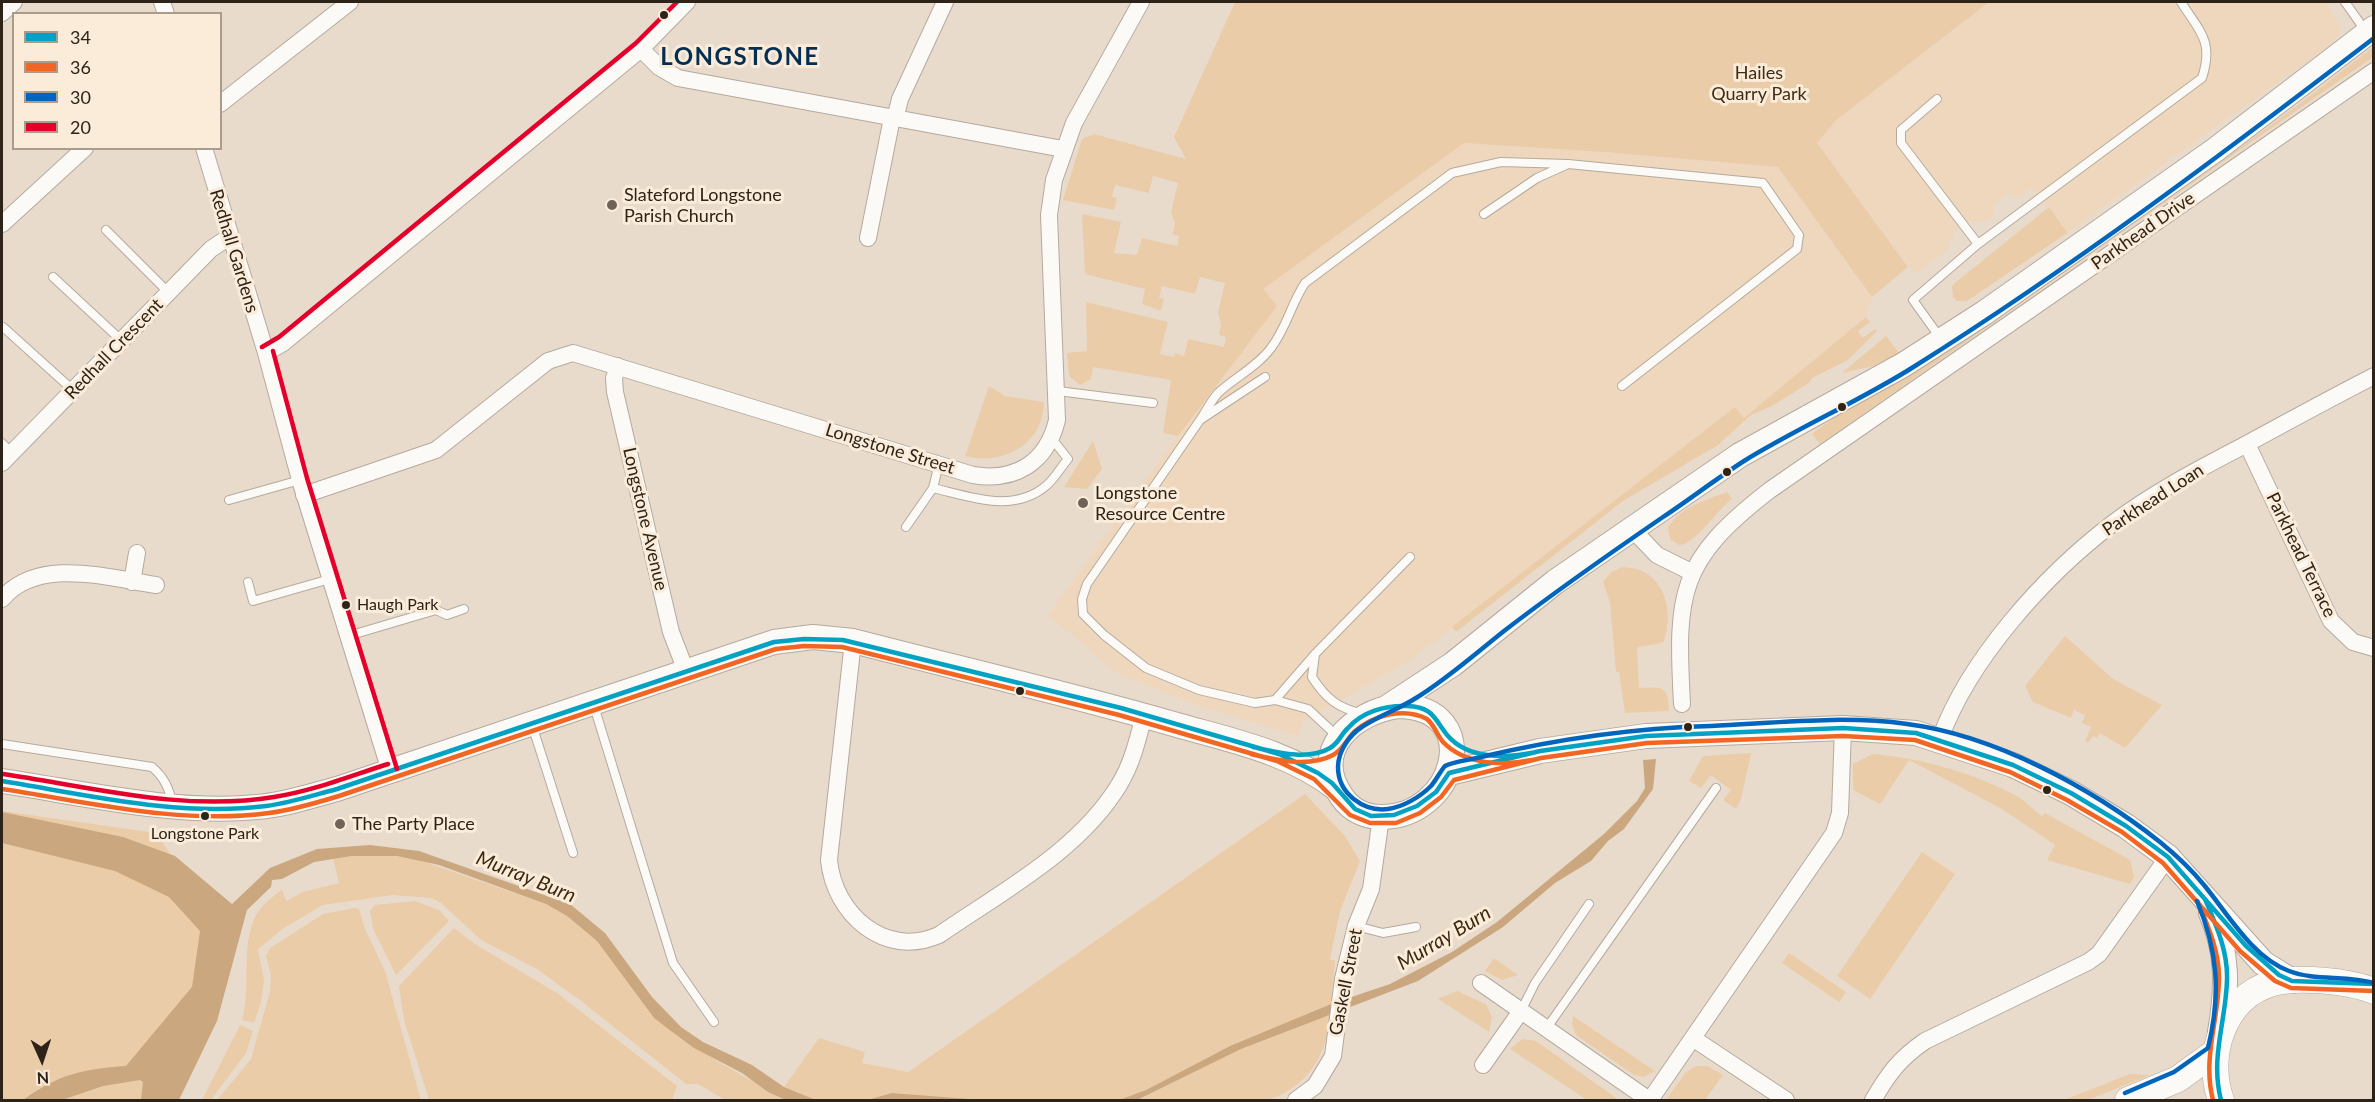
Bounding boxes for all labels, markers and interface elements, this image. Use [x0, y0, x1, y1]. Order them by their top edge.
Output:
unlabelled marker [658, 9, 670, 21]
legend [12, 12, 222, 150]
text: 34 [70, 26, 91, 48]
district label: LONGSTONE [660, 43, 820, 71]
text: 36 [70, 56, 91, 78]
park label: Hailes Quarry Park [1711, 62, 1807, 104]
text: 30 [70, 86, 91, 108]
text: 20 [70, 116, 91, 138]
place label: Slateford Longstone Parish Church [624, 184, 782, 226]
street label: Redhall Gardens [205, 187, 263, 315]
street label: Parkhead Drive [2087, 187, 2199, 275]
marker: Slateford Longstone Parish Church [605, 198, 619, 212]
street label: Redhall Crescent [60, 294, 168, 404]
unlabelled marker [1836, 401, 1848, 413]
street label: Longstone Street [823, 419, 957, 479]
street label: Longstone Avenue [618, 445, 672, 593]
street label: Parkhead Loan [2098, 459, 2208, 541]
unlabelled marker [1721, 466, 1733, 478]
place label: Longstone Resource Centre [1095, 482, 1225, 524]
street label: Parkhead Terrace [2261, 489, 2341, 621]
marker: Longstone Resource Centre [1076, 496, 1090, 510]
place label: Haugh Park [357, 595, 438, 615]
marker: Haugh Park [340, 599, 352, 611]
unlabelled marker [1014, 685, 1026, 697]
unlabelled marker [1682, 721, 1694, 733]
unlabelled marker [2041, 784, 2053, 796]
marker: Longstone Park [199, 810, 211, 822]
place label: The Party Place [352, 813, 475, 835]
marker: The Party Place [333, 817, 347, 831]
place label: Longstone Park [151, 824, 259, 844]
water label: Murray Burn [473, 846, 579, 908]
water label: Murray Burn [1393, 901, 1495, 975]
street label: Gaskell Street [1325, 927, 1367, 1037]
north arrow [12, 1030, 72, 1090]
text: N [36, 1069, 50, 1088]

